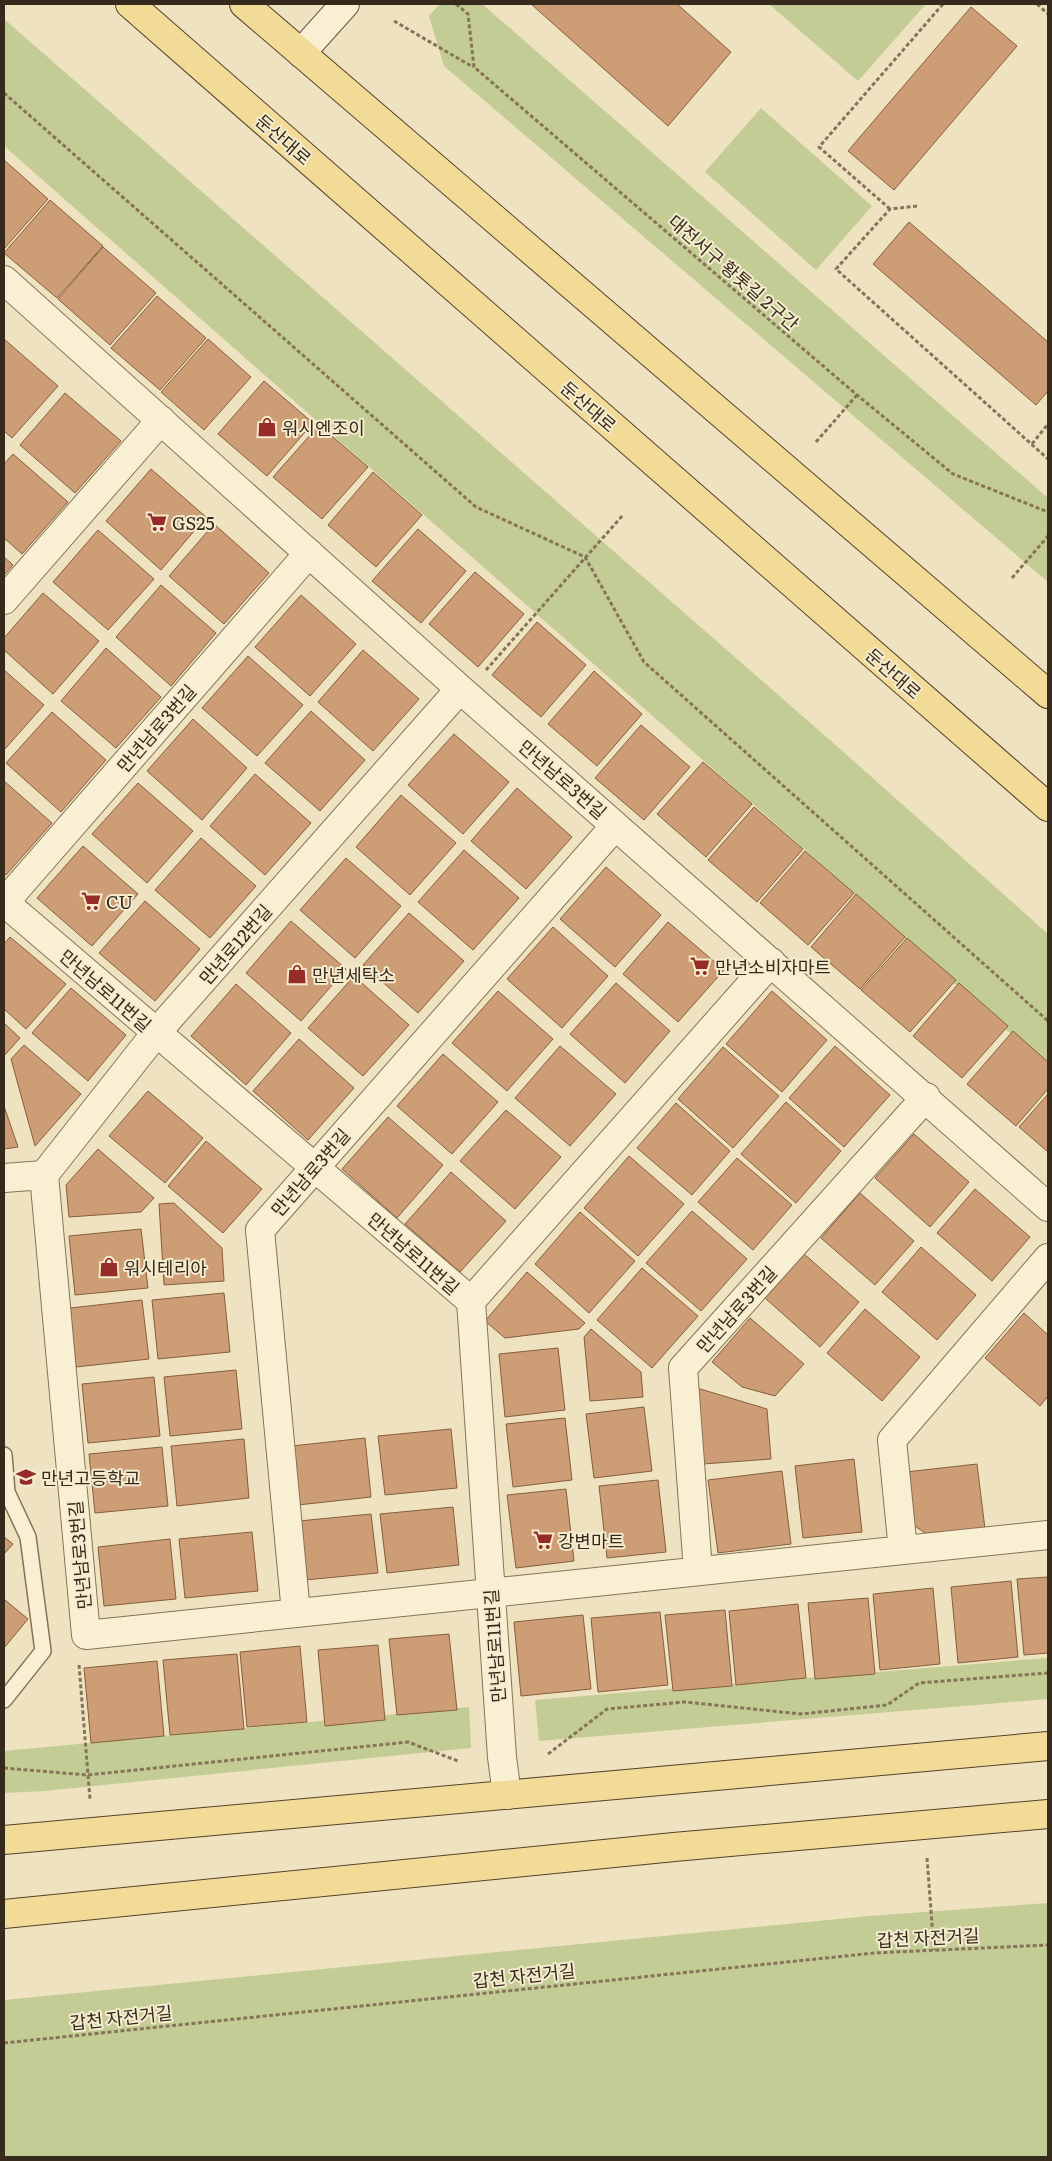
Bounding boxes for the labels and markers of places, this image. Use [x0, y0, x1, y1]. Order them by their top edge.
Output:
place label: 워시엔조이 [282, 414, 365, 441]
shop icon: 워시엔조이 [256, 416, 278, 438]
place label: GS25 [172, 509, 215, 536]
supermarket icon: GS25 [146, 511, 168, 533]
place label: CU [106, 888, 133, 915]
supermarket icon: CU [80, 890, 102, 912]
place label: 만년소비자마트 [715, 953, 831, 980]
supermarket icon: 만년소비자마트 [689, 955, 711, 977]
place label: 만년세탁소 [312, 961, 395, 988]
shop icon: 만년세탁소 [286, 963, 308, 985]
place label: 워시테리아 [124, 1254, 207, 1281]
shop icon: 워시테리아 [98, 1256, 120, 1278]
place label: 만년고등학교 [41, 1464, 140, 1491]
school or university icon: 만년고등학교 [15, 1466, 37, 1488]
place label: 강변마트 [558, 1527, 624, 1554]
supermarket icon: 강변마트 [532, 1529, 554, 1551]

